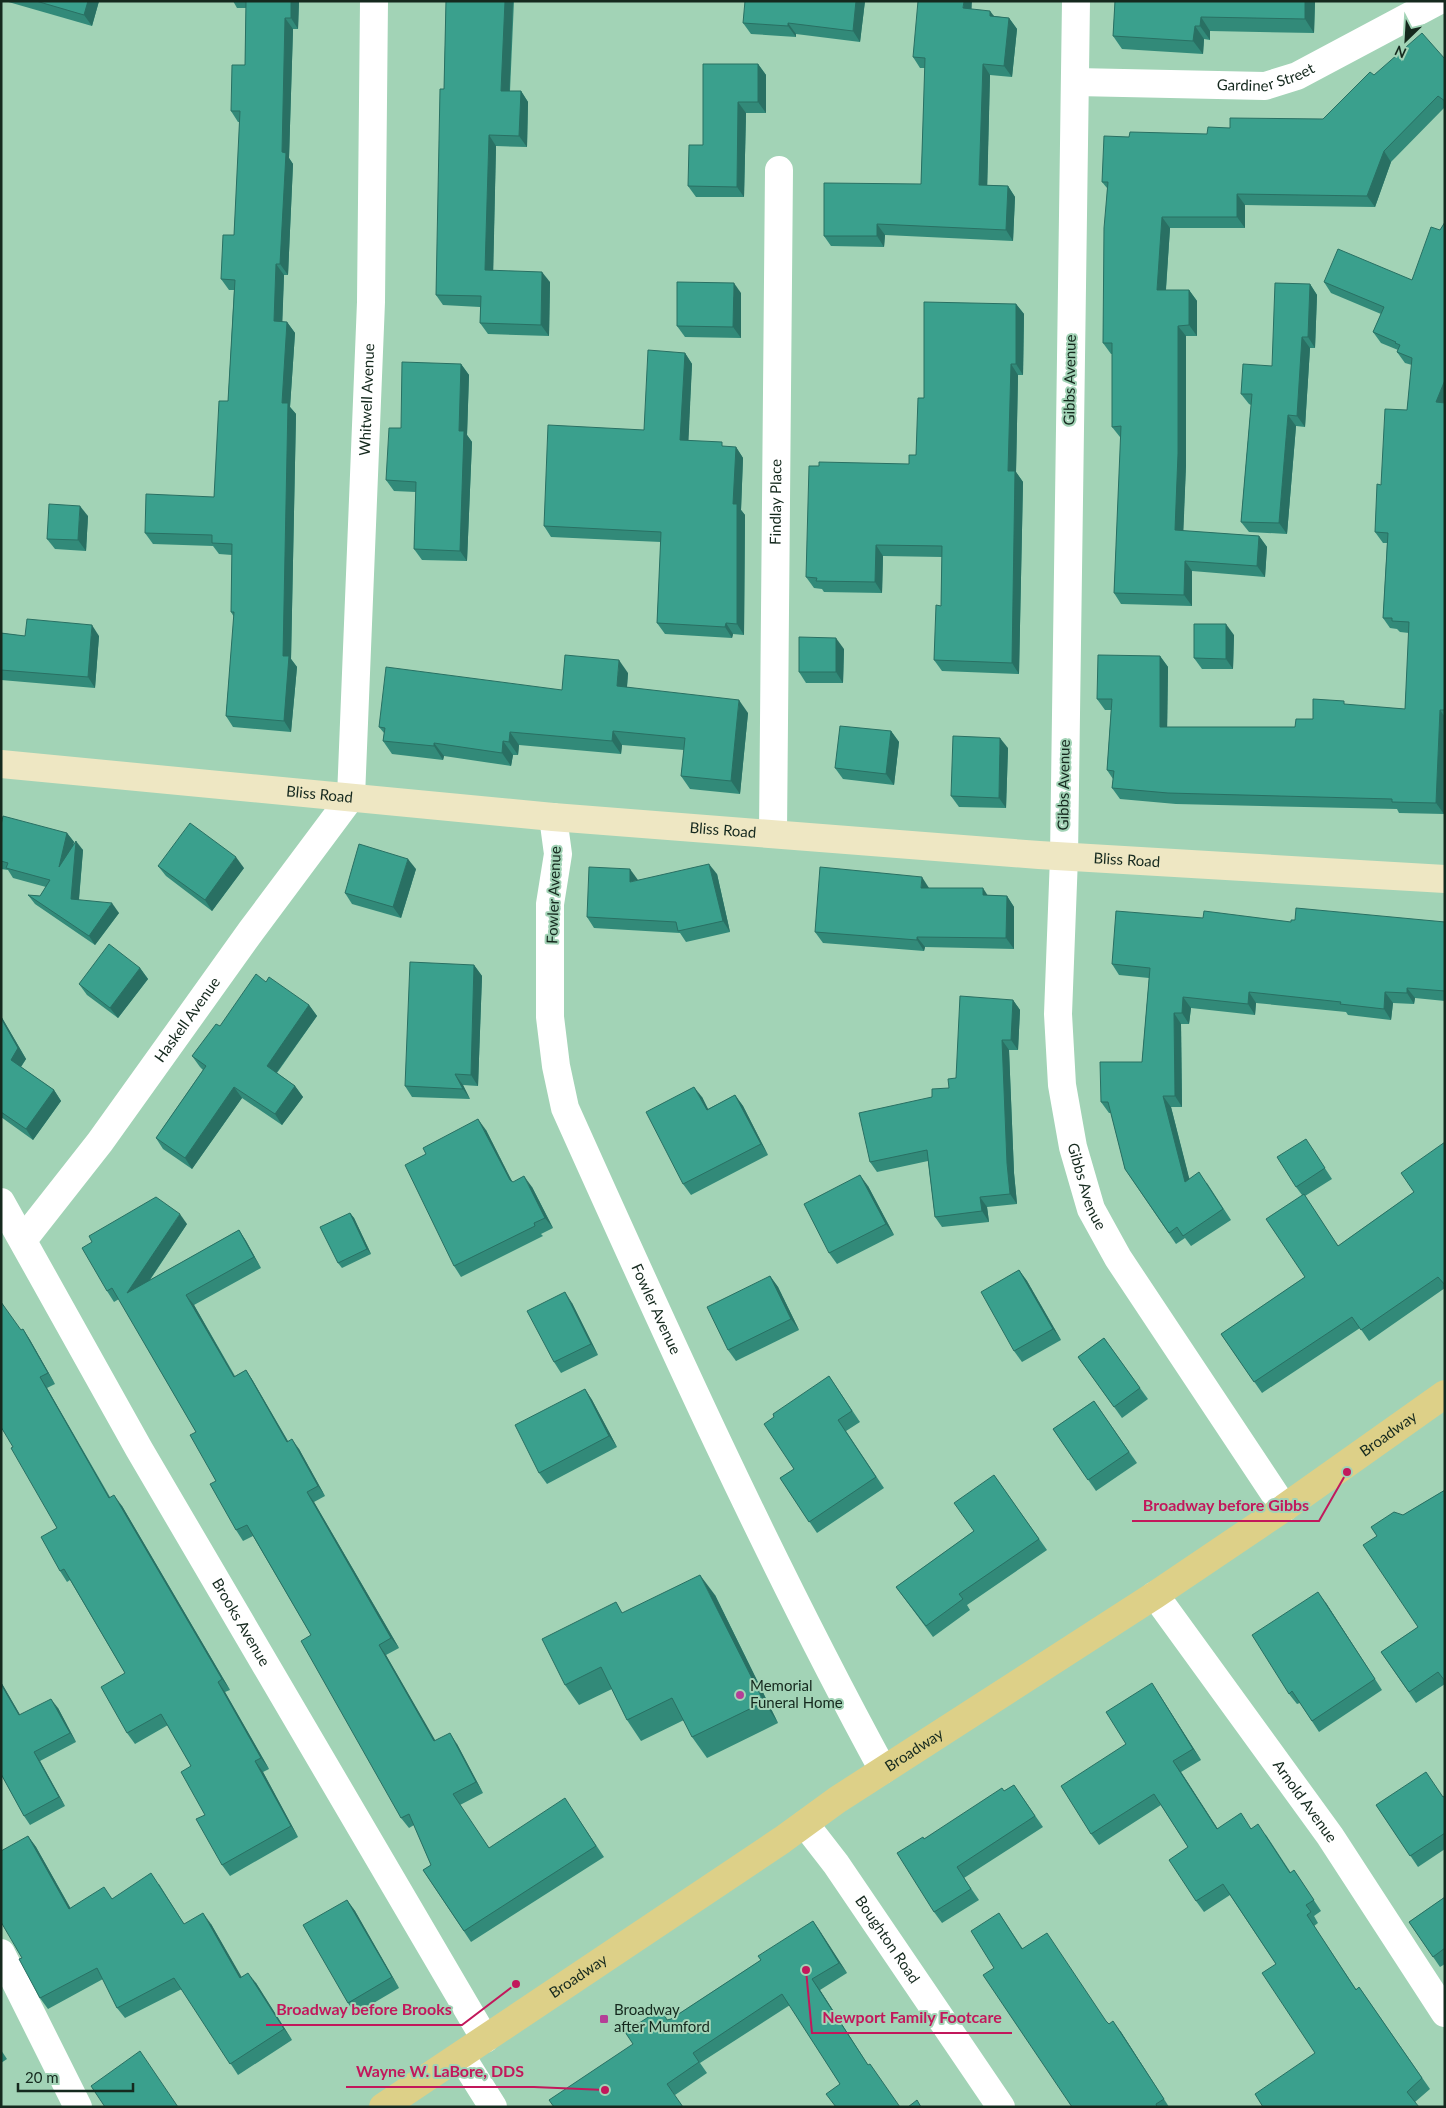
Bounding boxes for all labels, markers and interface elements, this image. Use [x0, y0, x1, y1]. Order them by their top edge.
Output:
north arrow [1381, 15, 1431, 65]
text: N [1392, 42, 1409, 62]
street label: Gardiner Street [1217, 58, 1318, 94]
street label: Gibbs Avenue [1059, 334, 1079, 426]
street label: Whitwell Avenue [355, 343, 377, 456]
street label: Findlay Place [766, 459, 784, 545]
street label: Gibbs Avenue [1053, 739, 1073, 831]
street label: Bliss Road [285, 781, 354, 806]
street label: Bliss Road [689, 818, 757, 841]
street label: Fowler Avenue [542, 846, 564, 944]
street label: Bliss Road [1093, 848, 1161, 870]
street label: Haskell Avenue [150, 973, 223, 1065]
street label: Gibbs Avenue [1064, 1141, 1111, 1233]
street label: Fowler Avenue [628, 1261, 685, 1357]
street label: Broadway [1356, 1407, 1420, 1460]
callout: Broadway before Gibbs [1132, 1490, 1319, 1521]
text: Broadway before Gibbs [1143, 1495, 1309, 1514]
street label: Brooks Avenue [209, 1575, 274, 1669]
place label: Memorial Funeral Home [750, 1676, 843, 1711]
marker: Memorial Funeral Home [734, 1689, 746, 1701]
street label: Broadway [881, 1724, 946, 1775]
street label: Arnold Avenue [1270, 1756, 1342, 1845]
street label: Boughton Road [852, 1892, 924, 1986]
street label: Broadway [545, 1950, 610, 2001]
callout: Broadway before Brooks [266, 1994, 462, 2025]
text: Broadway before Brooks [276, 1999, 452, 2018]
place label: Broadway after Mumford [614, 2000, 710, 2035]
callout: Newport Family Footcare [812, 2002, 1012, 2033]
text: Newport Family Footcare [822, 2007, 1002, 2026]
marker: Broadway after Mumford [598, 2013, 610, 2025]
callout: Wayne W. LaBore, DDS [346, 2056, 534, 2087]
scale bar [18, 2060, 132, 2092]
text: Wayne W. LaBore, DDS [356, 2061, 524, 2080]
text: 20 m [25, 2068, 59, 2086]

